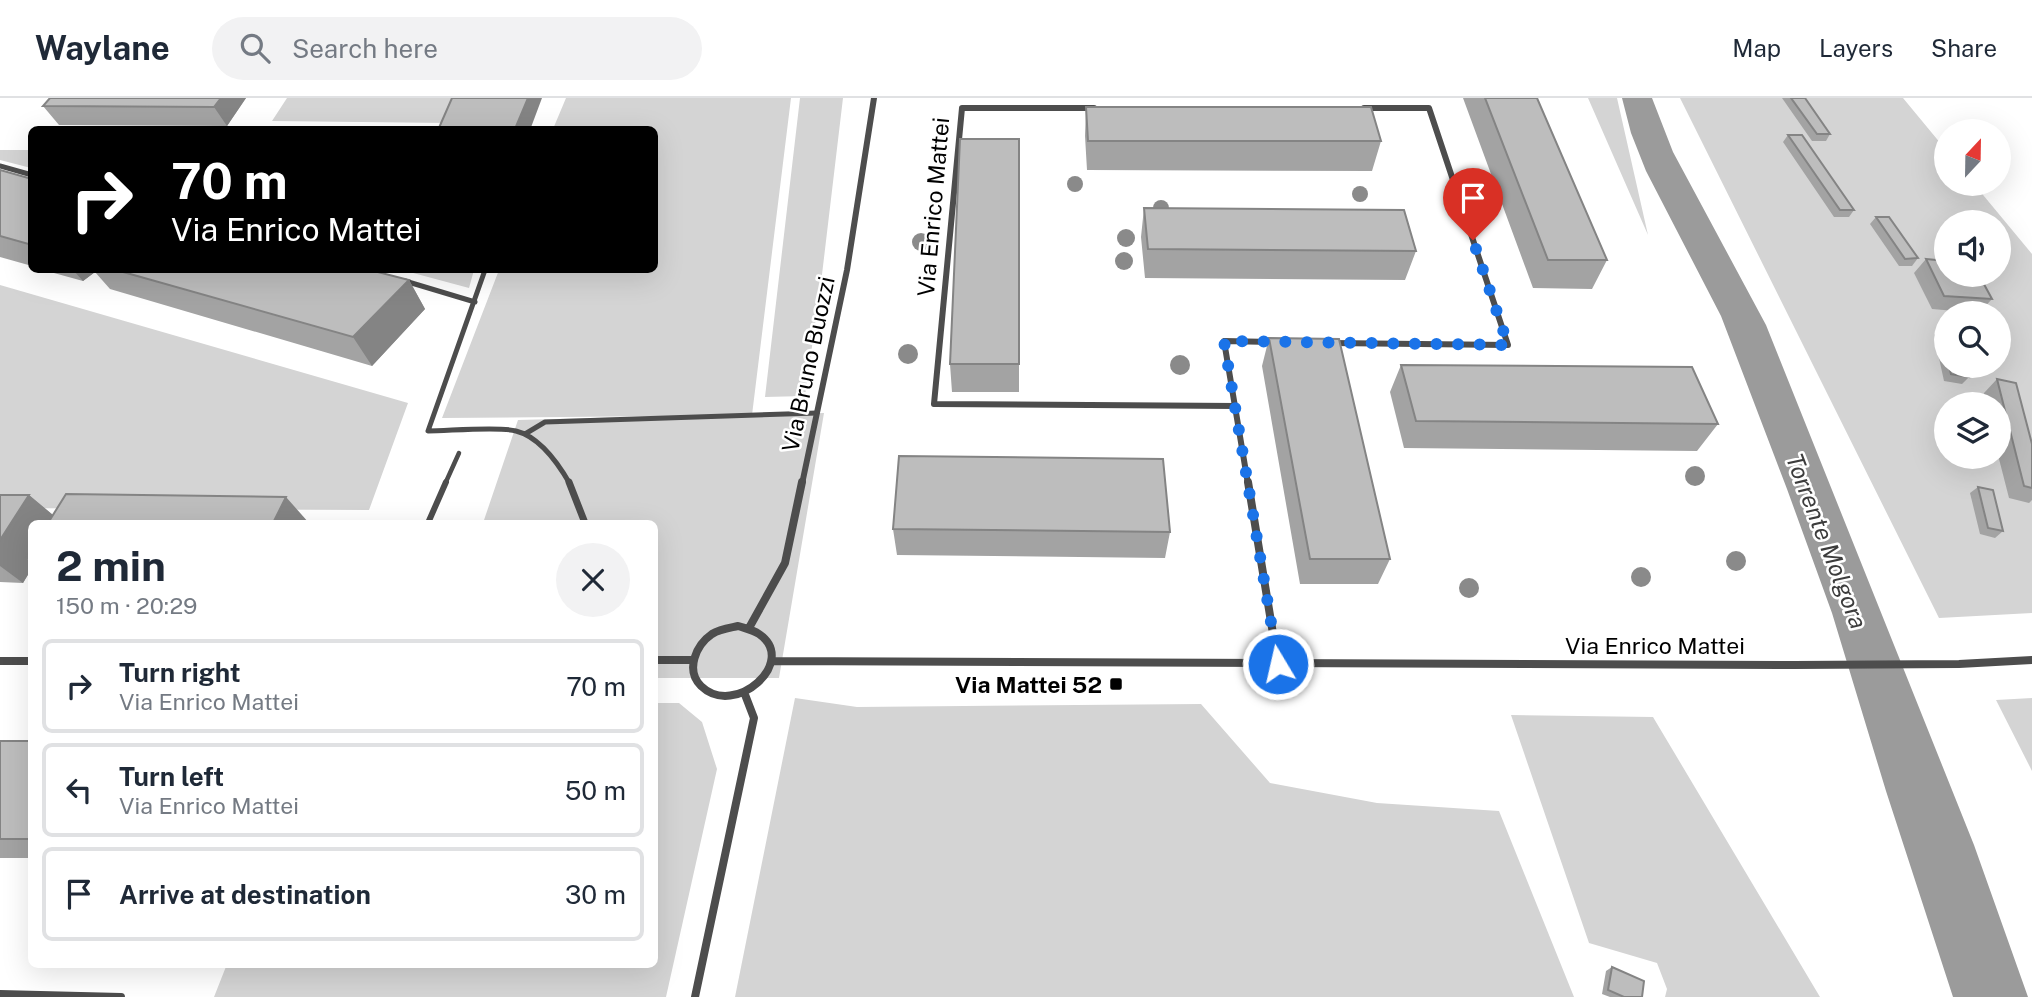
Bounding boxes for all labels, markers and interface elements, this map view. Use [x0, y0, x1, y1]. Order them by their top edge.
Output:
search box [212, 17, 702, 80]
text: Waylane [35, 29, 170, 67]
icon: search [236, 29, 274, 67]
text: Search here [292, 33, 438, 64]
text: Map [1732, 34, 1781, 62]
text: Layers [1819, 34, 1893, 62]
text: Share [1931, 34, 1997, 62]
street label: Via Enrico Mattei [912, 116, 954, 298]
north arrow [1934, 119, 2011, 196]
map controls [1934, 119, 2011, 469]
text: 70 m [171, 152, 288, 210]
icon: right [56, 154, 147, 245]
pin [1443, 168, 1503, 240]
icon: arrive [1454, 179, 1492, 217]
button: sound [1934, 210, 2011, 287]
text: Via Enrico Mattei [171, 211, 421, 248]
street label: Via Bruno Buozzi [776, 274, 840, 454]
button: search [1934, 301, 2011, 378]
button: layers [1934, 392, 2011, 469]
water label: Torrente Molgora [1781, 449, 1873, 633]
text: 2 min [56, 541, 166, 590]
button: close [556, 543, 630, 617]
text: 150 m · 20:29 [56, 592, 197, 619]
position arrow [1241, 627, 1315, 701]
street label: Via Enrico Mattei [1565, 632, 1745, 659]
text: Turn right [119, 657, 241, 688]
icon: right [60, 667, 98, 705]
text: 70 m [566, 671, 626, 702]
place label: Via Mattei 52 [955, 671, 1102, 698]
marker: Via Mattei 52 [1108, 676, 1124, 692]
text: Via Enrico Mattei [119, 688, 299, 715]
text: Turn left [119, 761, 224, 792]
icon: left [60, 771, 98, 809]
text: 50 m [565, 775, 626, 806]
text: Via Enrico Mattei [119, 792, 299, 819]
icon: arrive [60, 875, 98, 913]
text: Arrive at destination [119, 879, 371, 910]
text: 30 m [565, 879, 626, 910]

